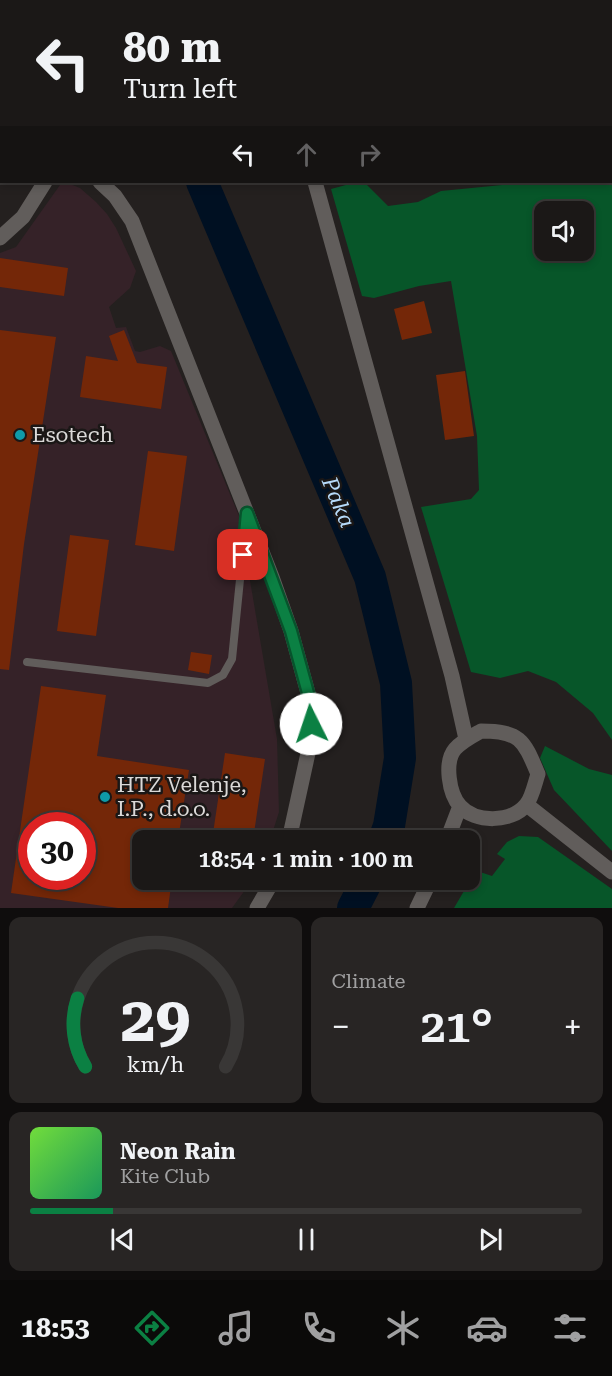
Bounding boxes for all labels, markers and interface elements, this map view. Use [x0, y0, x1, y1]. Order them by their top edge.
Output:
text: 80 m [123, 23, 221, 72]
icon: left [24, 24, 102, 102]
text: Turn left [123, 73, 237, 105]
icon: left [227, 138, 260, 171]
icon: ahead [290, 138, 323, 171]
icon: right [353, 138, 386, 171]
map controls [534, 201, 594, 261]
button: sound [534, 201, 594, 261]
place label: Esotech [32, 423, 113, 447]
marker: Esotech [13, 428, 27, 442]
water label: Paka [316, 472, 360, 531]
pin [217, 529, 268, 580]
icon: arrive [226, 538, 259, 571]
position arrow [279, 692, 343, 756]
place label: HTZ Velenje, I.P., d.o.o. [117, 773, 247, 821]
marker: HTZ Velenje, I.P., d.o.o. [98, 790, 112, 804]
speed limit sign: 30 [18, 812, 96, 890]
text: 18:54 · 1 min · 100 m [199, 847, 413, 872]
text: Climate [332, 969, 406, 993]
text: 29 [120, 983, 190, 1056]
text: 21° [420, 1000, 493, 1053]
text: − [332, 1007, 350, 1046]
text: + [564, 1007, 582, 1046]
text: km/h [127, 1052, 184, 1077]
text: Neon Rain [120, 1139, 235, 1164]
text: Kite Club [120, 1164, 210, 1188]
icon: previous [106, 1223, 139, 1256]
icon: pause [290, 1223, 323, 1256]
icon: next [474, 1223, 507, 1256]
icon: directions [131, 1307, 173, 1349]
icon: music [215, 1307, 257, 1349]
icon: phone [298, 1307, 340, 1349]
icon: climate [382, 1307, 424, 1349]
icon: car [466, 1307, 508, 1349]
icon: filters [549, 1307, 591, 1349]
text: 18:53 [21, 1312, 90, 1344]

